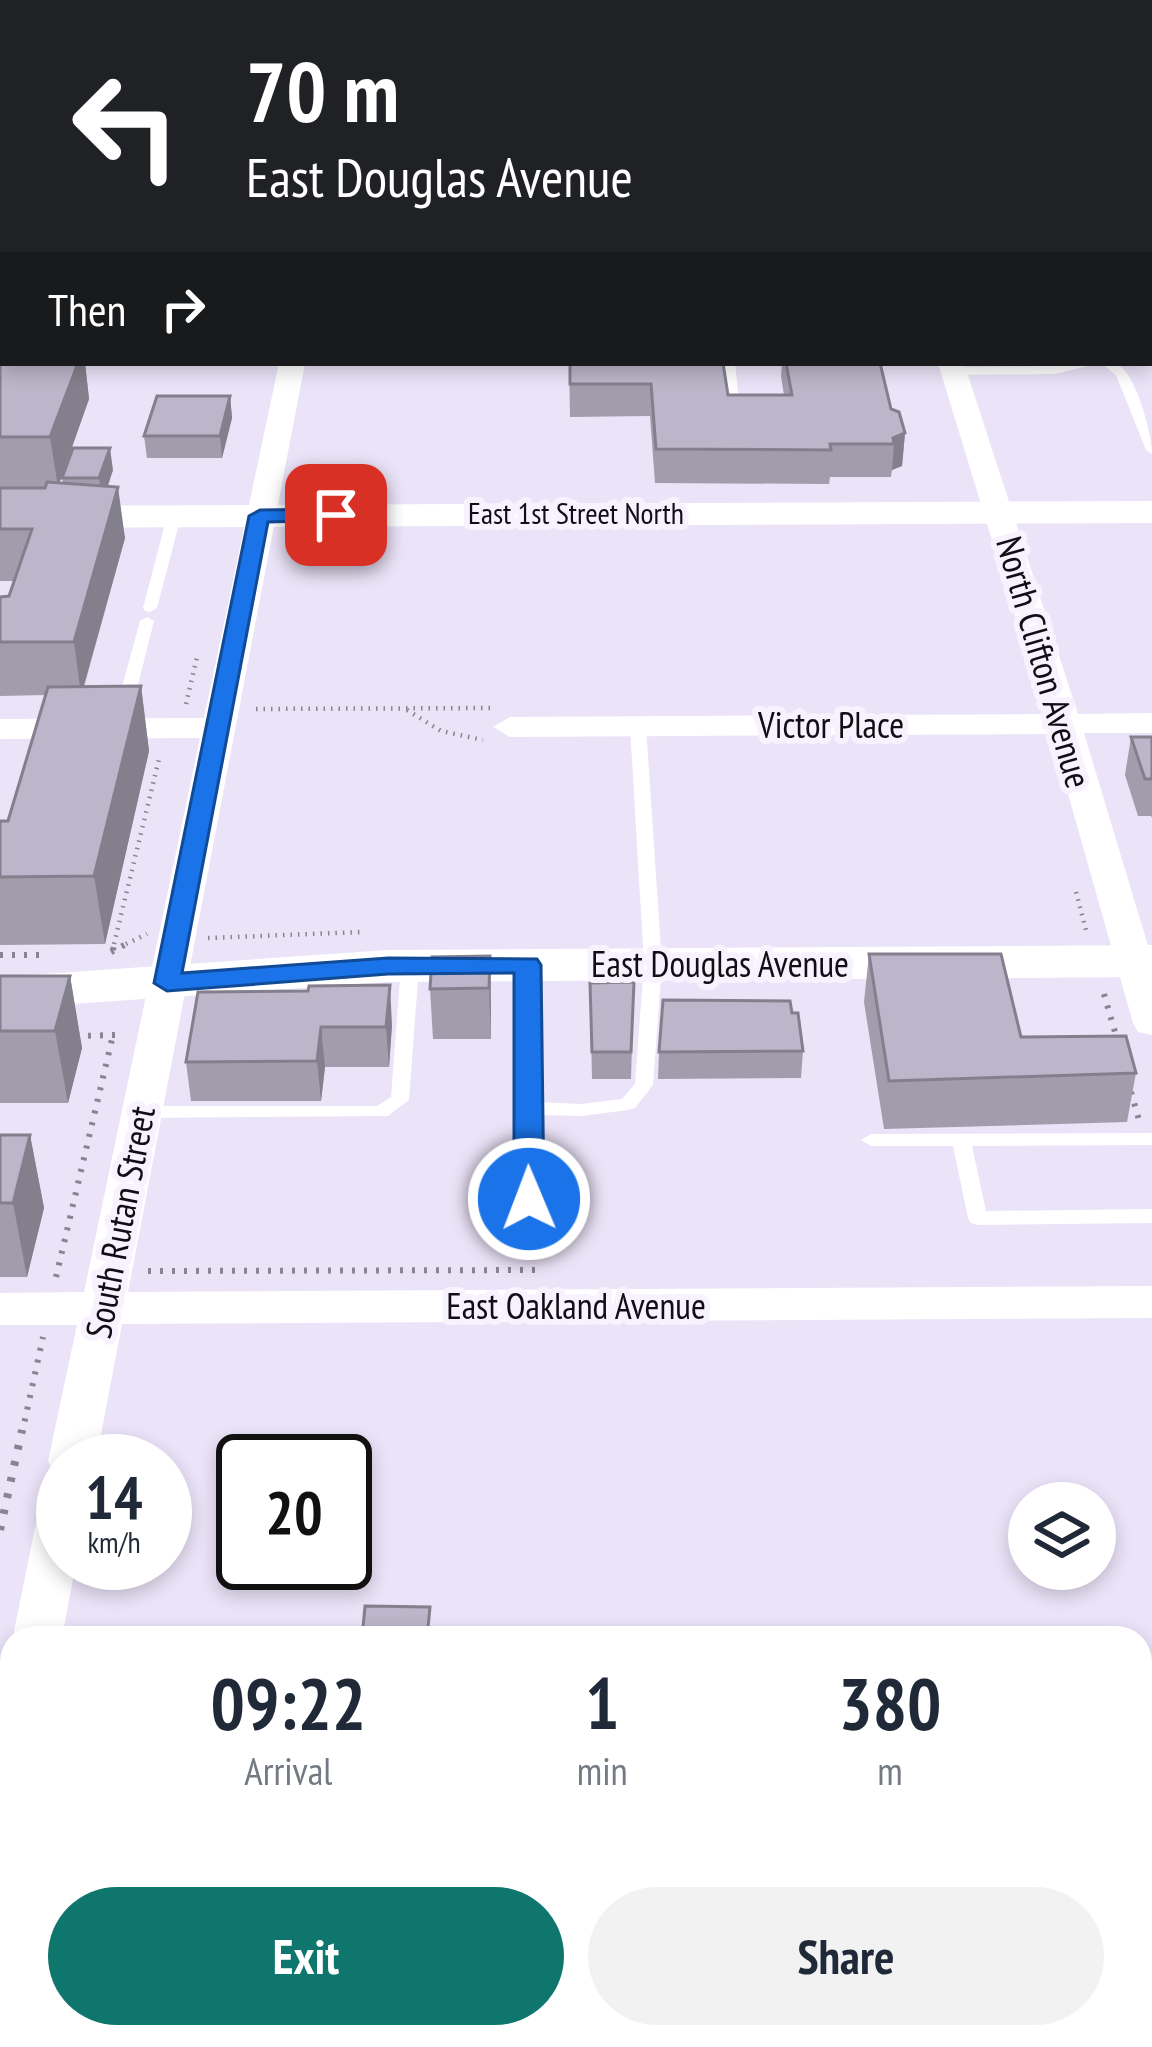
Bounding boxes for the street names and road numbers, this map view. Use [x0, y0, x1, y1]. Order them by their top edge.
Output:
street label: East 1st Street North [468, 493, 684, 532]
street label: North Clifton Avenue [986, 531, 1103, 793]
street label: Victor Place [757, 701, 904, 748]
street label: East Douglas Avenue [591, 940, 849, 987]
street label: South Rutan Street [74, 1102, 165, 1342]
street label: East Oakland Avenue [446, 1282, 706, 1329]

